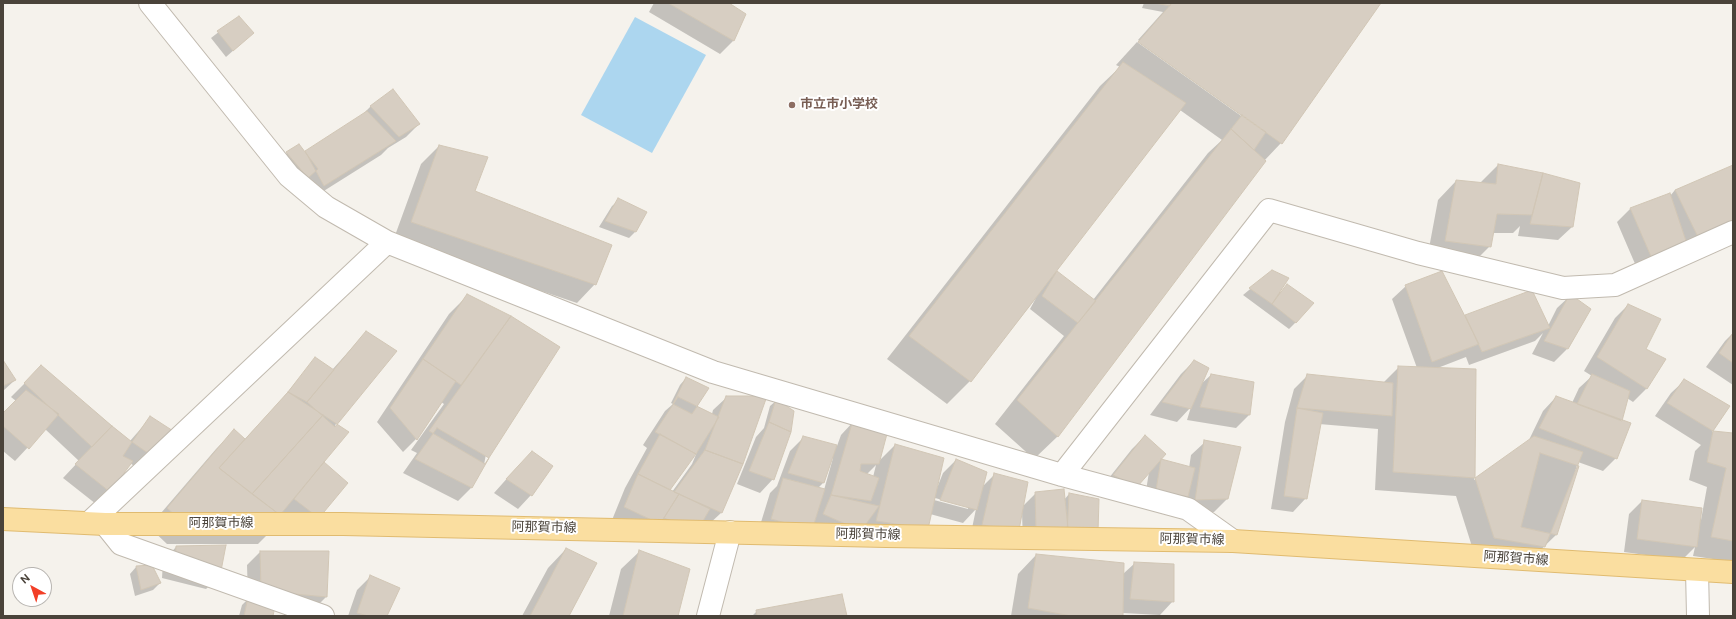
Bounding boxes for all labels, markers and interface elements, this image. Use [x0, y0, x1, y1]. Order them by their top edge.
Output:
place label: 市立市小学校 [800, 97, 878, 113]
marker: 市立市小学校 [787, 100, 797, 110]
street label: 阿那賀市線 [189, 516, 253, 532]
street label: 阿那賀市線 [511, 520, 577, 536]
street label: 阿那賀市線 [835, 527, 901, 543]
street label: 阿那賀市線 [1159, 532, 1225, 548]
street label: 阿那賀市線 [1483, 549, 1549, 569]
north arrow [12, 567, 52, 607]
text: N [17, 571, 33, 587]

